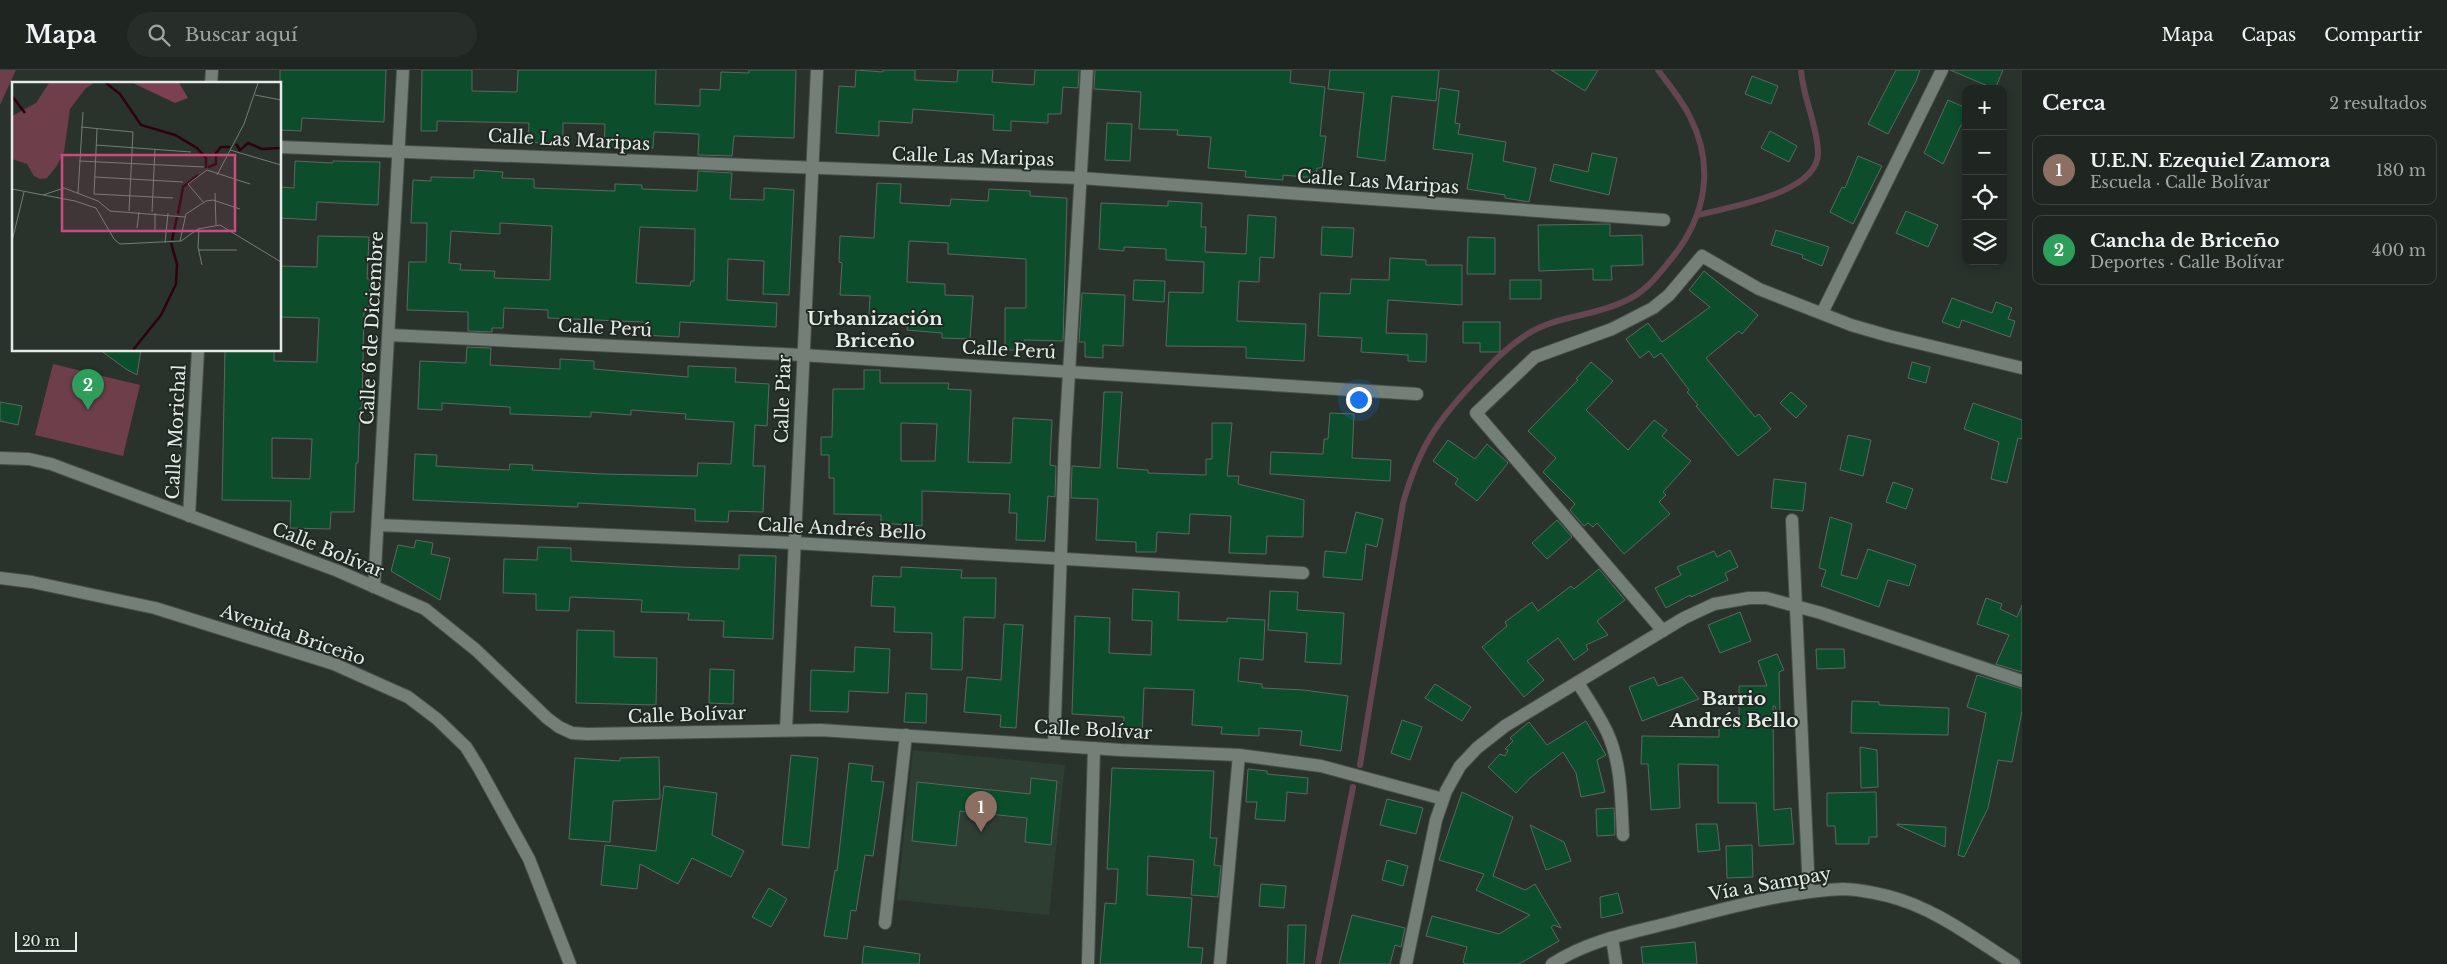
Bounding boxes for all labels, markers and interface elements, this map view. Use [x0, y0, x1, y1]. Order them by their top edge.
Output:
search box [127, 12, 477, 57]
text: Mapa [25, 20, 97, 49]
icon: search [145, 21, 173, 49]
text: Buscar aquí [185, 23, 297, 46]
text: Mapa [2162, 24, 2213, 46]
text: Capas [2241, 24, 2296, 46]
text: Compartir [2324, 24, 2422, 46]
inset map [12, 82, 281, 351]
map controls [1962, 85, 2007, 265]
button: + [1962, 85, 2007, 130]
text: Cerca [2042, 90, 2106, 116]
text: 2 resultados [2329, 93, 2427, 113]
street label: Calle Las Maripas [487, 125, 651, 155]
button: − [1962, 130, 2007, 175]
street label: Calle Las Maripas [891, 143, 1055, 171]
text: U.E.N. Ezequiel Zamora [2090, 149, 2330, 172]
text: 1 [2056, 160, 2062, 180]
text: 180 m [2376, 160, 2426, 180]
street label: Calle Las Maripas [1296, 165, 1460, 199]
text: Escuela · Calle Bolívar [2090, 172, 2270, 192]
button: locate [1962, 175, 2007, 220]
button: layers [1962, 220, 2007, 265]
text: Cancha de Briceño [2090, 229, 2280, 252]
street label: Calle 6 de Diciembre [356, 231, 388, 425]
text: 2 [2054, 240, 2064, 260]
text: 400 m [2372, 240, 2426, 260]
text: Deportes · Calle Bolívar [2090, 252, 2284, 272]
district label: Urbanización Briceño [807, 307, 943, 352]
street label: Calle Perú [557, 315, 653, 341]
street label: Calle Perú [961, 337, 1057, 363]
street label: Calle Piar [770, 354, 796, 444]
street label: Calle Morichal [161, 364, 191, 500]
pin: 2 [72, 369, 104, 410]
your location [1346, 387, 1372, 413]
street label: Calle Andrés Bello [757, 514, 927, 544]
street label: Calle Bolívar [269, 518, 387, 583]
street label: Avenida Briceño [217, 600, 368, 670]
district label: Barrio Andrés Bello [1668, 687, 1799, 732]
street label: Calle Bolívar [627, 702, 747, 728]
street label: Calle Bolívar [1033, 716, 1153, 744]
pin: 1 [965, 791, 997, 832]
street label: Vía a Sampay [1706, 862, 1833, 906]
scale bar [15, 929, 78, 952]
text: 20 m [22, 932, 60, 950]

